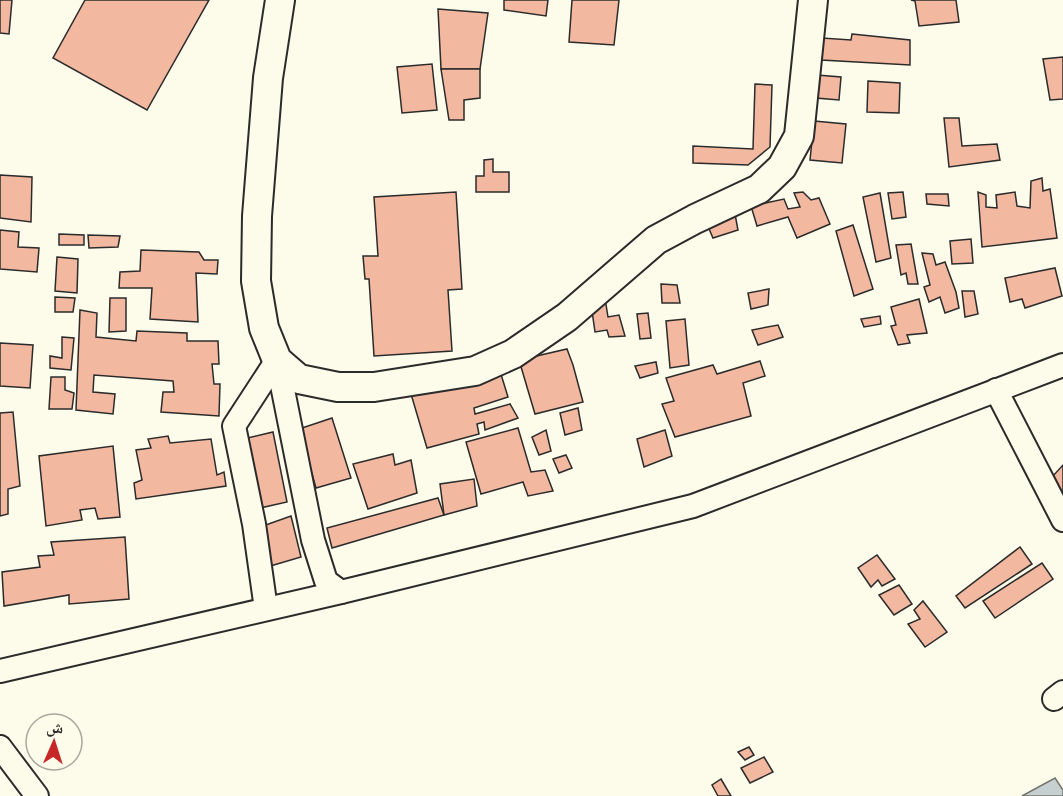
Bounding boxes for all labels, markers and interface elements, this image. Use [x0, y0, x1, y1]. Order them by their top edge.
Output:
north arrow [24, 712, 84, 772]
text: ش [46, 717, 64, 737]

